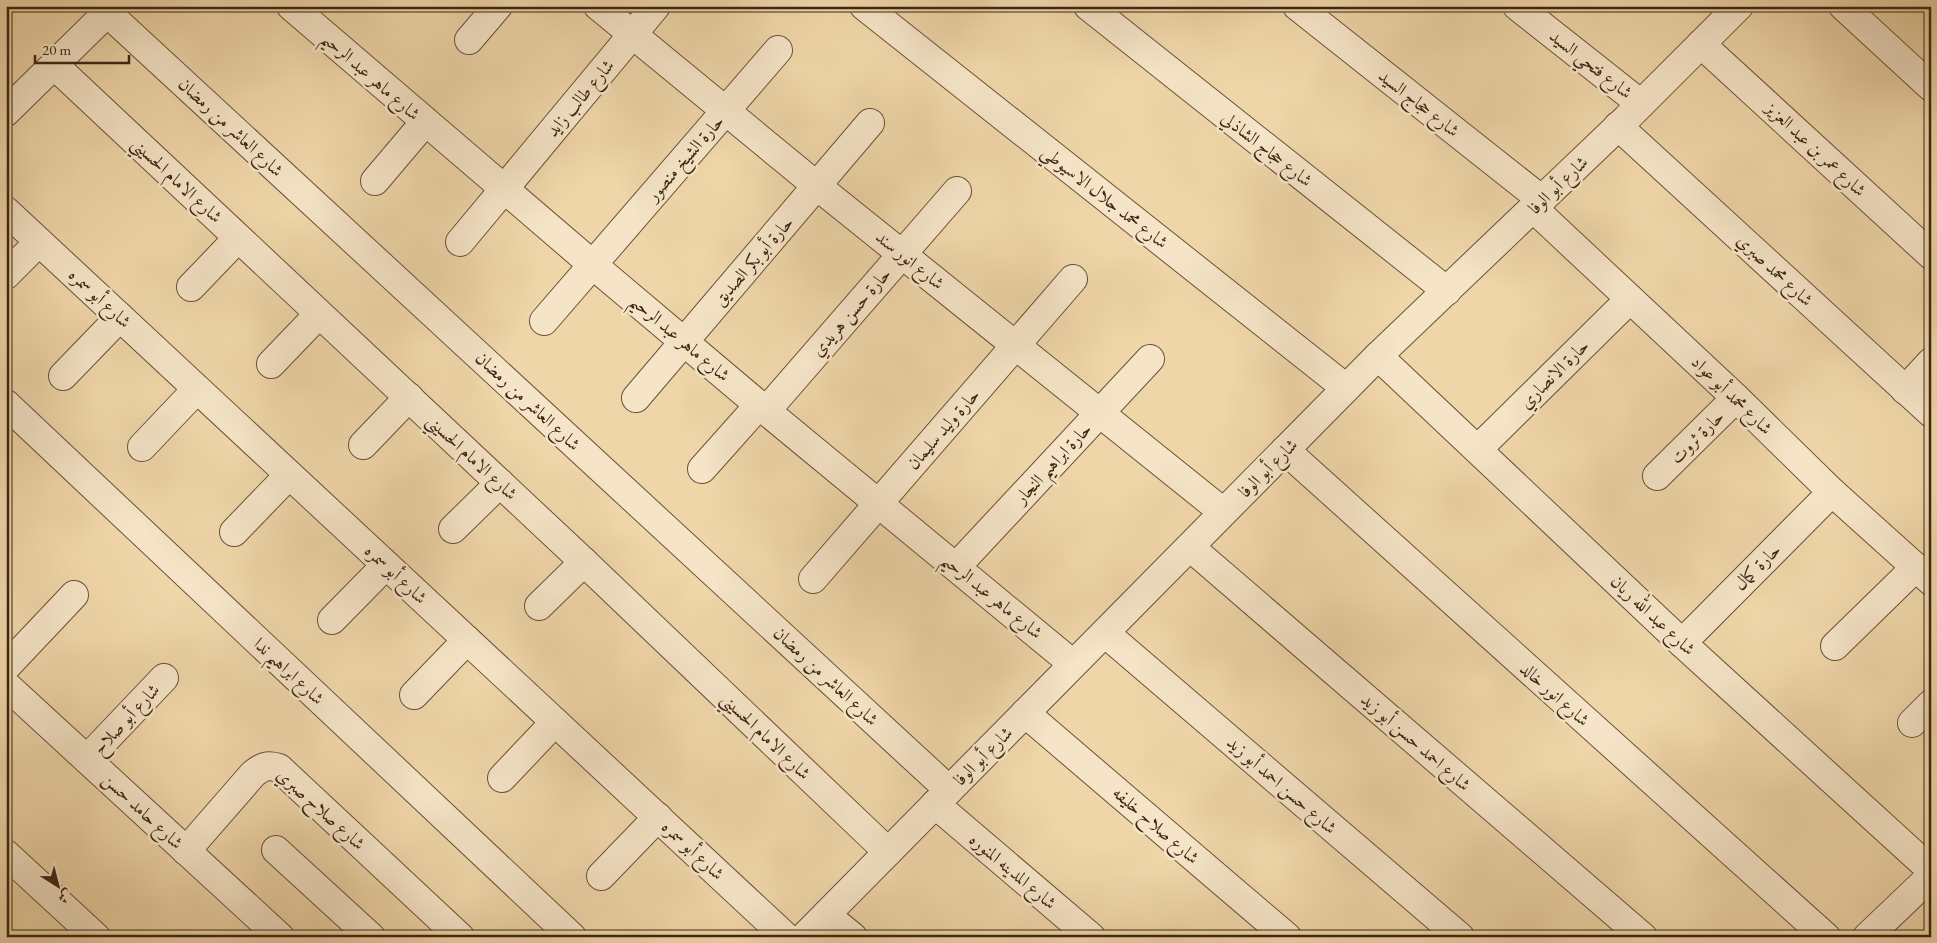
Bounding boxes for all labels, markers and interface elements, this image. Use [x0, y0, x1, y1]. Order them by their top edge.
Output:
street label: شارع فتحي السيد [1541, 24, 1638, 108]
street label: شارع ماهر عبد الرحيم [312, 26, 426, 130]
scale bar [35, 32, 129, 64]
text: 20 m [42, 40, 71, 59]
street label: شارع طالب زايد [540, 54, 622, 144]
street label: شارع حجاج السيد [1371, 64, 1465, 146]
street label: شارع العاشر من رمضان [171, 72, 289, 184]
street label: شارع عمر بن عبد العزيز [1757, 95, 1871, 204]
street label: شارع حجاج الشاذلي [1214, 106, 1318, 195]
street label: حارة الشيخ منصور [640, 110, 732, 210]
street label: شارع الامام الحسيني [123, 132, 228, 232]
street label: شارع محمد جلال الاسيوطي [1034, 140, 1173, 258]
street label: شارع أبو الوفا [1522, 150, 1595, 222]
street label: حارة أبو بكر الصديق [707, 210, 799, 311]
street label: شارع انور سند [869, 225, 950, 298]
street label: شارع محمد صبري [1730, 228, 1818, 314]
street label: شارع أبو سمره [61, 262, 137, 335]
street label: حارة حسن هريدي [806, 262, 899, 364]
street label: شارع ماهر عبد الرحيم [621, 289, 735, 392]
street label: حارة الانصاري [1514, 334, 1596, 416]
street label: شارع العاشر من رمضان [468, 346, 586, 458]
street label: شارع محمد أبو عواد [1684, 349, 1779, 442]
street label: حارة وليد سليمان [901, 383, 984, 474]
street label: حارة ثروت [1665, 405, 1729, 469]
street label: شارع الامام الحسيني [418, 409, 523, 509]
street label: حارة ابراهيم النجار [1008, 417, 1101, 514]
street label: شارع أبو الوفا [1232, 432, 1305, 505]
street label: شارع أبو سمره [357, 538, 433, 611]
street label: حارة كمال [1728, 538, 1785, 595]
street label: شارع ماهر عبد الرحيم [933, 548, 1048, 649]
street label: شارع عبد الله ريان [1603, 568, 1702, 663]
street label: شارع العاشر من رمضان [766, 621, 884, 733]
street label: شارع ابراهيم ندا [244, 632, 330, 714]
street label: شارع انور خالد [1513, 656, 1595, 734]
street label: شارع أبو صلاح [86, 678, 168, 763]
street label: شارع الامام الحسيني [712, 687, 816, 789]
street label: شارع احمد حسن أبو زيد [1354, 687, 1477, 799]
street label: شارع أبو الوفا [947, 720, 1020, 793]
street label: شارع حسن احمد أبو زيد [1220, 730, 1343, 842]
street label: شارع صلاح صبري [269, 763, 370, 858]
street label: شارع حامد حسن [95, 767, 189, 857]
street label: شارع صلاح خليفه [1105, 781, 1205, 872]
street label: شارع أبو سمره [654, 814, 730, 887]
street label: شارع المدينه المنوره [962, 827, 1062, 917]
north arrow [32, 860, 82, 910]
text: ش [55, 885, 77, 908]

